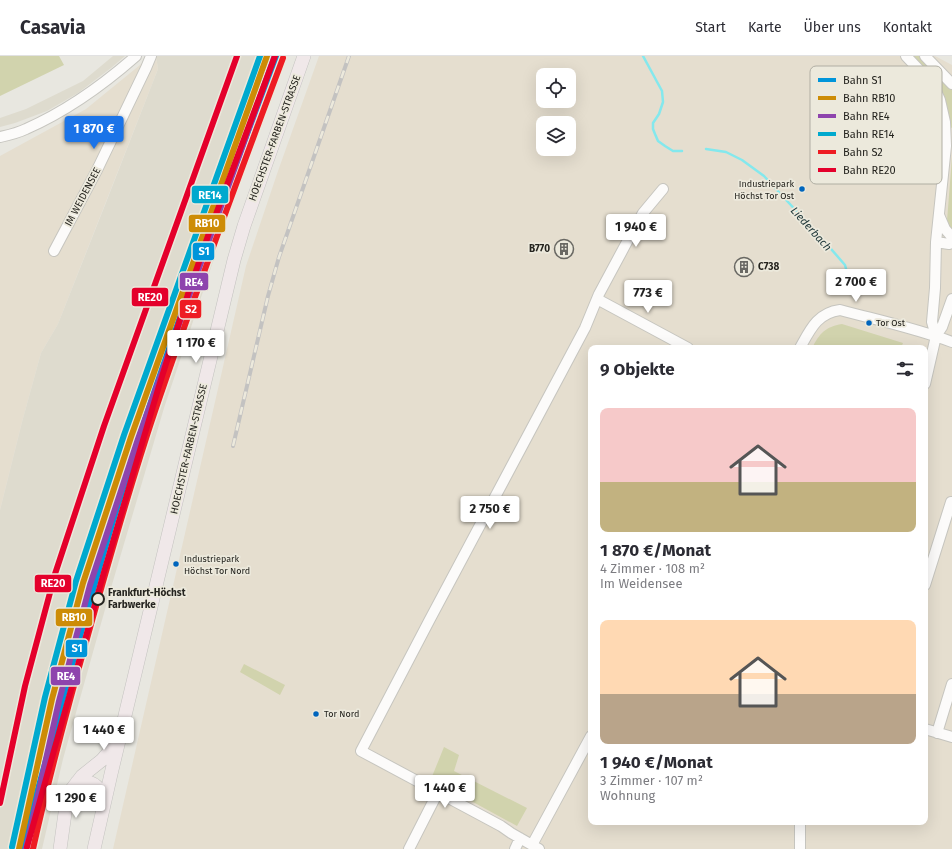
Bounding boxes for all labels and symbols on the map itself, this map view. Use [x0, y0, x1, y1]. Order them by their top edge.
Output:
legend [810, 66, 942, 184]
street label: HOECHSTER-FARBEN-STRASSE [247, 73, 303, 203]
text: Bahn S1 [843, 74, 882, 87]
text: Bahn RB10 [843, 92, 895, 105]
text: Bahn RE4 [843, 110, 890, 123]
pin: 1 870 € [57, 116, 131, 150]
text: Bahn RE14 [843, 128, 895, 141]
text: Bahn S2 [843, 146, 883, 159]
text: Bahn RE20 [843, 164, 896, 177]
street label: IM WEIDENSEE [63, 166, 103, 228]
place label: Industriepark Höchst Tor Ost [734, 179, 795, 201]
marker: Industriepark Höchst Tor Ost [797, 184, 807, 194]
line badge: RE14 [191, 185, 229, 204]
text: RE14 [198, 189, 222, 202]
water label: Liederbach [788, 204, 834, 254]
line badge: RB10 [188, 214, 226, 233]
pin: 1 940 € [599, 214, 673, 248]
text: RB10 [195, 217, 220, 230]
building icon: B770 [553, 238, 575, 260]
line badge: S1 [192, 242, 215, 261]
place label: B770 [529, 243, 550, 255]
text: S1 [199, 245, 210, 258]
building icon: C738 [733, 256, 755, 278]
place label: C738 [758, 261, 779, 273]
pin: 2 700 € [819, 269, 893, 303]
line badge: RE4 [179, 272, 209, 291]
text: RE4 [185, 276, 203, 289]
pin: 773 € [620, 280, 676, 314]
line badge: RE20 [131, 287, 169, 307]
text: RE20 [138, 291, 163, 304]
line badge: S2 [179, 299, 202, 319]
text: S2 [185, 303, 197, 316]
marker: Tor Ost [864, 318, 874, 328]
place label: Tor Ost [876, 318, 906, 328]
pin: 1 170 € [159, 330, 233, 364]
street label: HOECHSTER-FARBEN-STRASSE [168, 383, 210, 515]
pin: 2 750 € [453, 496, 527, 530]
place label: Industriepark Höchst Tor Nord [184, 554, 250, 576]
marker: Industriepark Höchst Tor Nord [171, 559, 181, 569]
line badge: RE20 [34, 574, 72, 593]
text: RE20 [41, 577, 66, 590]
place label: Frankfurt-Höchst Farbwerke [108, 587, 186, 611]
marker: Frankfurt-Höchst Farbwerke [91, 592, 105, 606]
line badge: RB10 [55, 608, 93, 627]
text: RB10 [62, 611, 87, 624]
line badge: S1 [65, 639, 88, 658]
text: S1 [72, 642, 83, 655]
line badge: RE4 [50, 666, 81, 686]
text: RE4 [57, 670, 75, 683]
marker: Tor Nord [311, 709, 321, 719]
place label: Tor Nord [324, 709, 359, 719]
pin: 1 440 € [67, 717, 141, 751]
pin: 1 440 € [408, 775, 482, 809]
pin: 1 290 € [39, 785, 113, 819]

